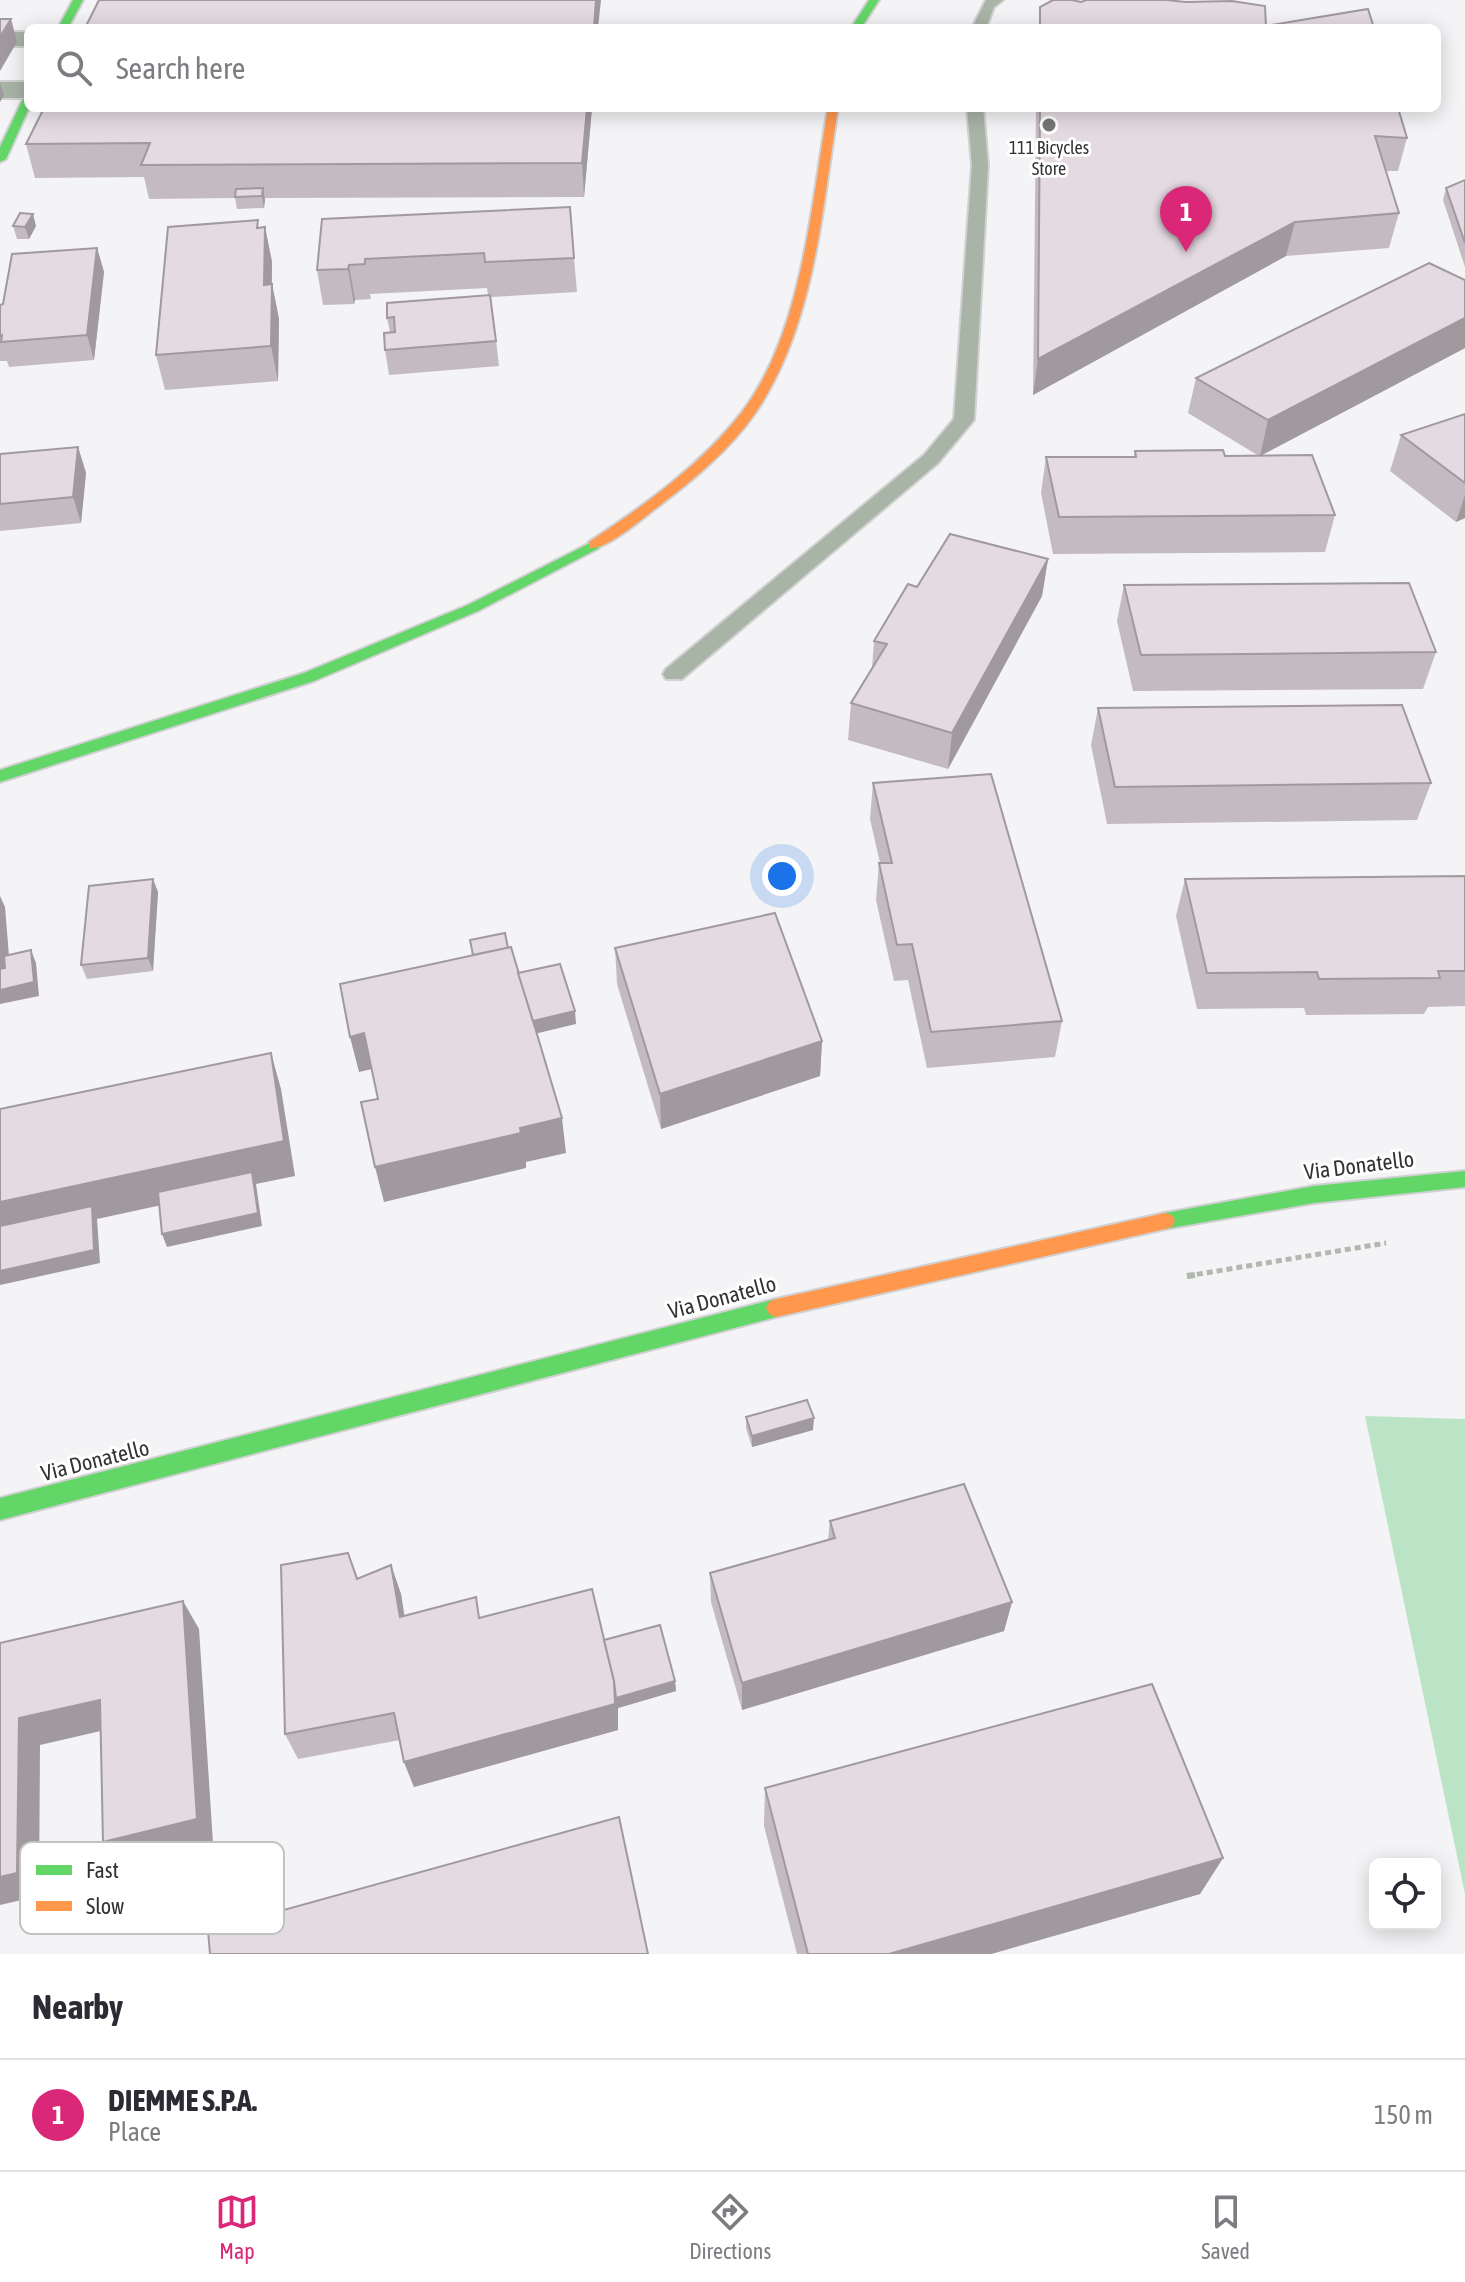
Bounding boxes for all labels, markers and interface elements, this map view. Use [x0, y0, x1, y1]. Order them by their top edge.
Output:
search box [24, 24, 1441, 112]
icon: search [52, 46, 96, 90]
text: Search here [116, 51, 245, 85]
marker: 111 Bicycles Store [1040, 116, 1058, 134]
place label: 111 Bicycles Store [1009, 137, 1089, 179]
pin: 1 [1160, 186, 1212, 252]
your location [762, 856, 802, 896]
street label: Via Donatello [1303, 1145, 1415, 1185]
street label: Via Donatello [665, 1270, 779, 1324]
street label: Via Donatello [38, 1434, 152, 1486]
legend [20, 1842, 284, 1934]
text: Fast [86, 1857, 119, 1883]
map controls [1369, 1858, 1441, 1930]
button: locate [1369, 1858, 1441, 1930]
text: Slow [86, 1893, 124, 1919]
text: Nearby [32, 1987, 123, 2026]
text: DIEMME S.P.A. [108, 2083, 257, 2117]
text: 1 [52, 2100, 64, 2130]
text: 150 m [1374, 2100, 1433, 2130]
text: Place [108, 2117, 161, 2147]
tab: Map [215, 2190, 259, 2264]
tab: Directions [689, 2190, 771, 2264]
tab: Saved [1201, 2190, 1250, 2264]

